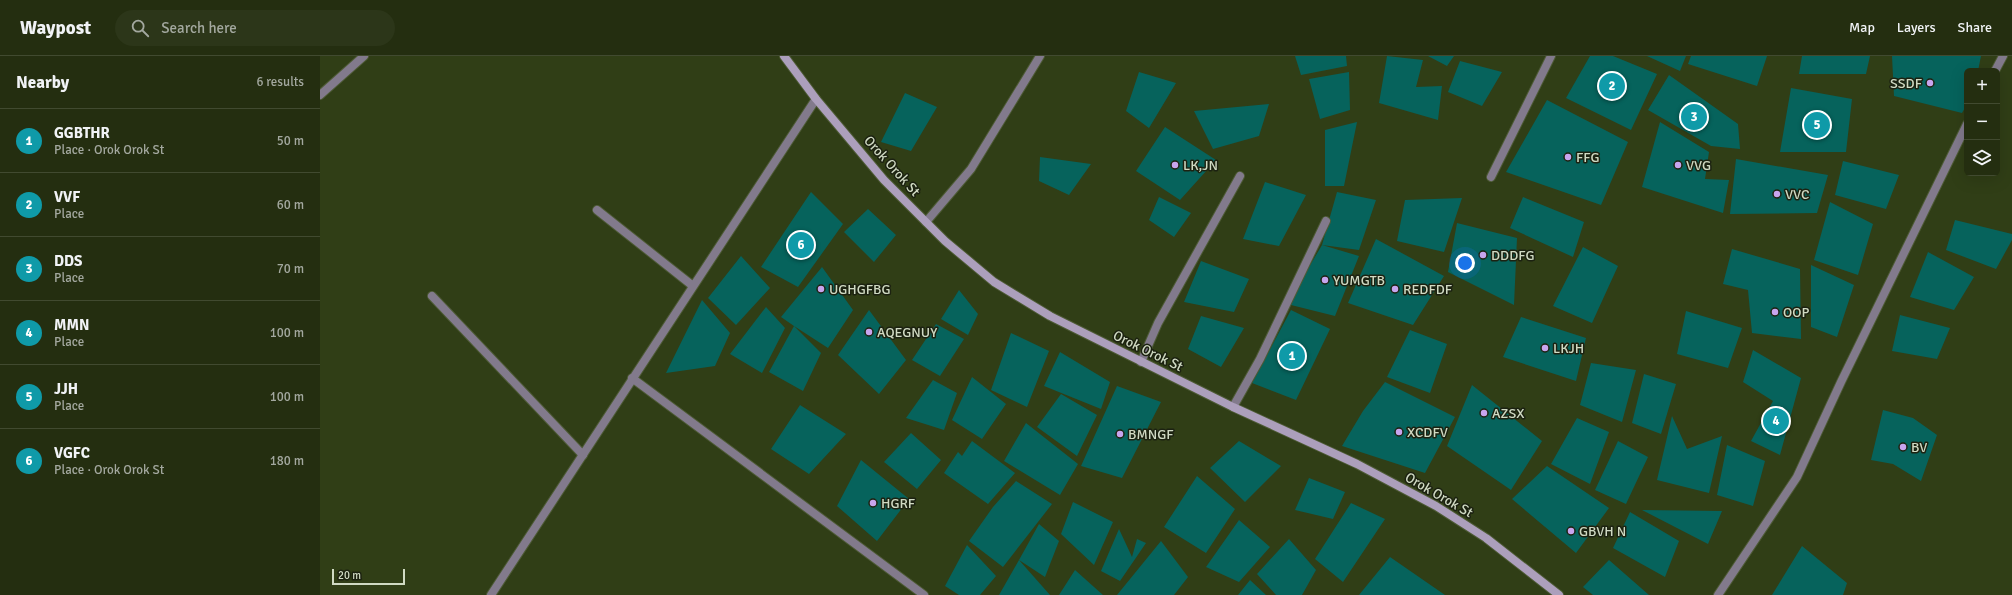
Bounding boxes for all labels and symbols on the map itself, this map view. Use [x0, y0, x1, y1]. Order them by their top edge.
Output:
pin: 2 [1599, 71, 1625, 101]
place label: SSDF [1890, 75, 1922, 92]
marker: SSDF [1925, 78, 1935, 88]
pin: 3 [1681, 102, 1707, 132]
pin: 5 [1804, 110, 1830, 140]
street label: Orok Orok St [860, 132, 924, 200]
place label: FFG [1576, 149, 1600, 166]
marker: FFG [1563, 152, 1573, 162]
place label: LK,JN [1183, 157, 1218, 174]
place label: VVG [1686, 157, 1711, 174]
marker: LK,JN [1170, 160, 1180, 170]
marker: VVG [1673, 160, 1683, 170]
place label: VVC [1785, 186, 1809, 203]
marker: VVC [1772, 189, 1782, 199]
pin: 6 [788, 230, 814, 260]
place label: DDDFG [1491, 247, 1534, 264]
marker: DDDFG [1478, 250, 1488, 260]
your location [1455, 253, 1475, 273]
place label: YUMGTB [1333, 272, 1385, 289]
marker: YUMGTB [1320, 275, 1330, 285]
place label: UGHGFBG [829, 281, 890, 298]
place label: REDFDF [1403, 281, 1452, 298]
marker: UGHGFBG [816, 284, 826, 294]
marker: REDFDF [1390, 284, 1400, 294]
place label: OOP [1783, 304, 1809, 321]
marker: OOP [1770, 307, 1780, 317]
place label: AQEGNUY [877, 324, 937, 341]
marker: AQEGNUY [864, 327, 874, 337]
street label: Orok Orok St [1110, 327, 1186, 375]
place label: LKJH [1553, 340, 1584, 357]
pin: 1 [1279, 341, 1305, 371]
marker: LKJH [1540, 343, 1550, 353]
place label: AZSX [1492, 405, 1524, 422]
pin: 4 [1763, 406, 1789, 436]
marker: AZSX [1479, 408, 1489, 418]
place label: XCDFV [1407, 424, 1448, 441]
place label: BMNGF [1128, 426, 1174, 443]
marker: XCDFV [1394, 427, 1404, 437]
marker: BMNGF [1115, 429, 1125, 439]
place label: BV [1911, 439, 1927, 456]
marker: BV [1898, 442, 1908, 452]
street label: Orok Orok St [1402, 469, 1476, 521]
place label: HGRF [881, 495, 915, 512]
marker: HGRF [868, 498, 878, 508]
place label: GBVH N [1579, 523, 1626, 540]
marker: GBVH N [1566, 526, 1576, 536]
scale bar [332, 567, 405, 586]

